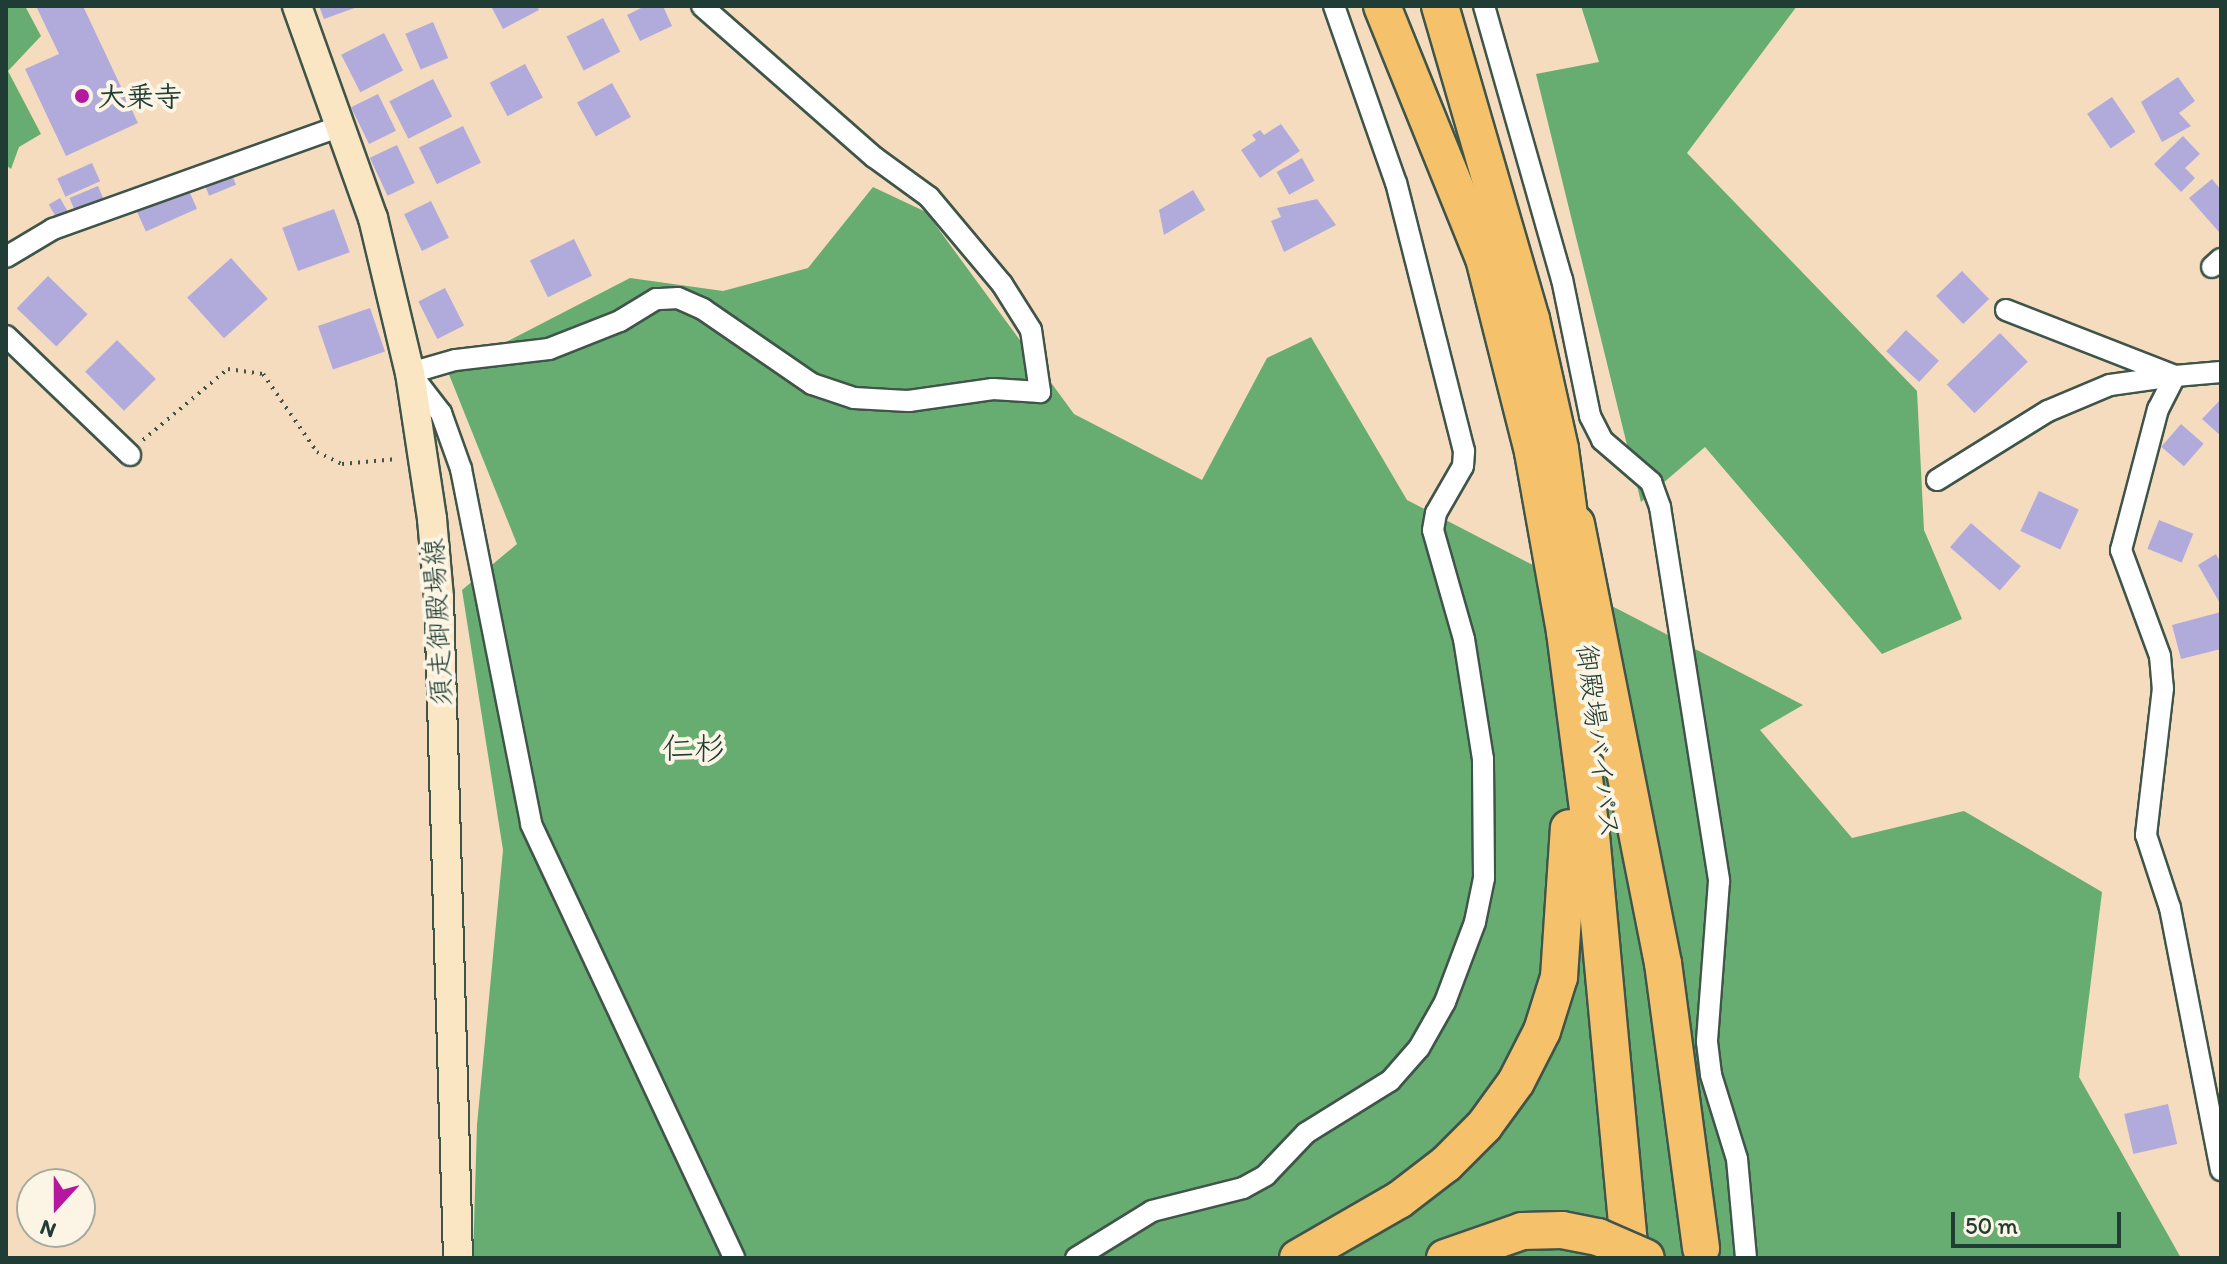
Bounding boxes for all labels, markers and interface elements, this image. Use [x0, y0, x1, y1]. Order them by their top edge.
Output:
place label: 大乗寺 [98, 79, 182, 113]
marker: 大乗寺 [73, 87, 91, 105]
street label: 須走御殿場線 [416, 537, 458, 707]
street label: 御殿場バイパス [1570, 642, 1628, 840]
district label: 仁杉 [662, 729, 726, 767]
north arrow [16, 1168, 96, 1248]
scale bar [1955, 1196, 2125, 1246]
text: 50 m [1965, 1211, 2018, 1240]
text: N [36, 1214, 60, 1244]

